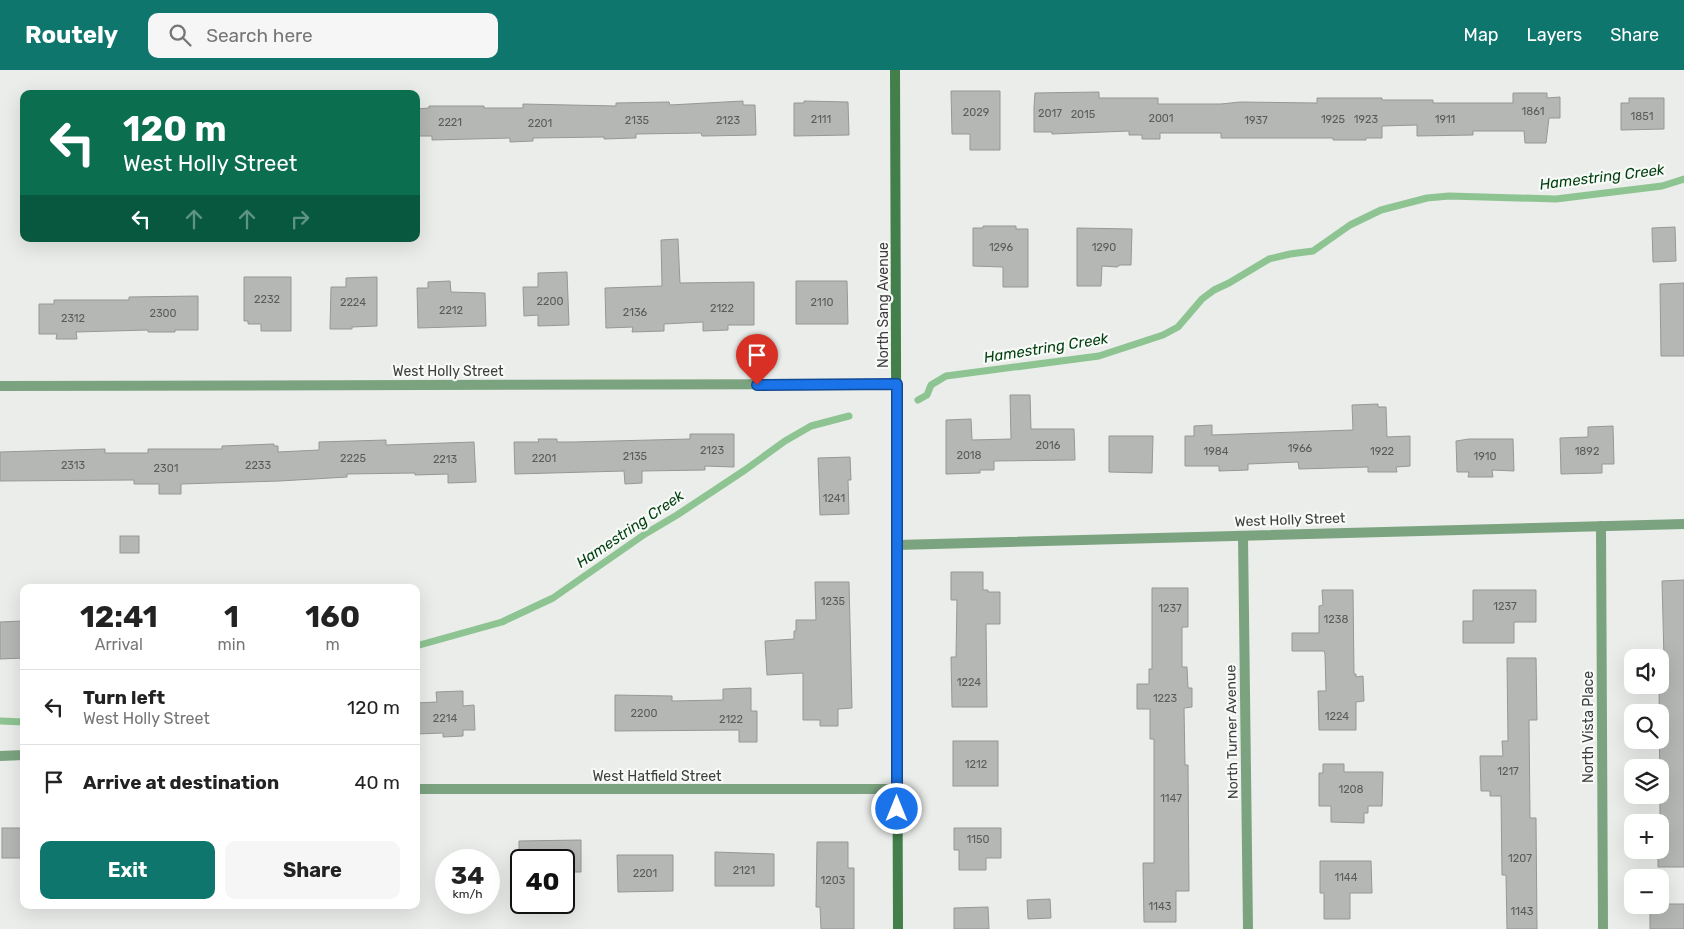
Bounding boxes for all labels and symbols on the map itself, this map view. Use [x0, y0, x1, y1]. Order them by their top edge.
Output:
house number: 1861 [1522, 105, 1544, 118]
house number: 2029 [963, 106, 989, 119]
house number: 2017 [1038, 107, 1062, 120]
house number: 2015 [1071, 108, 1096, 121]
house number: 1851 [1631, 110, 1653, 123]
house number: 2001 [1148, 112, 1174, 125]
house number: 2111 [811, 113, 831, 126]
house number: 1925 [1321, 113, 1346, 126]
house number: 1923 [1354, 113, 1379, 126]
house number: 1911 [1435, 113, 1455, 126]
house number: 2135 [625, 114, 650, 127]
house number: 2123 [716, 114, 741, 127]
house number: 1937 [1244, 114, 1268, 127]
house number: 2221 [438, 116, 462, 129]
house number: 2201 [528, 117, 552, 130]
water label: Hamestring Creek [1538, 160, 1666, 194]
house number: 1296 [989, 241, 1013, 254]
house number: 1290 [1092, 241, 1116, 254]
street label: North Sang Avenue [875, 242, 892, 368]
house number: 2232 [254, 293, 280, 306]
house number: 2200 [537, 295, 563, 308]
house number: 2224 [340, 296, 366, 309]
house number: 2110 [811, 296, 833, 309]
house number: 2122 [710, 302, 734, 315]
house number: 2212 [439, 304, 463, 317]
house number: 2136 [623, 306, 648, 319]
house number: 2300 [149, 307, 177, 320]
house number: 2312 [61, 312, 85, 325]
water label: Hamestring Creek [982, 329, 1110, 367]
pin [736, 334, 778, 385]
street label: West Holly Street [393, 363, 504, 380]
house number: 2016 [1036, 439, 1061, 452]
house number: 1966 [1288, 442, 1313, 455]
house number: 2123 [700, 444, 725, 457]
house number: 1984 [1203, 445, 1229, 458]
house number: 1922 [1370, 445, 1394, 458]
house number: 1892 [1575, 445, 1599, 458]
house number: 2018 [956, 449, 982, 462]
house number: 2135 [623, 450, 648, 463]
house number: 1910 [1474, 450, 1496, 463]
house number: 2225 [340, 452, 366, 465]
house number: 2201 [532, 452, 556, 465]
house number: 2213 [433, 453, 458, 466]
house number: 2313 [61, 459, 85, 472]
house number: 2233 [245, 459, 271, 472]
house number: 2301 [154, 462, 178, 475]
water label: Hamestring Creek [573, 486, 687, 572]
house number: 1241 [823, 492, 845, 505]
street label: West Holly Street [1234, 510, 1346, 530]
house number: 1235 [821, 595, 846, 608]
house number: 1237 [1493, 600, 1517, 613]
house number: 1237 [1158, 602, 1182, 615]
house number: 1238 [1324, 613, 1348, 626]
street label: North Turner Avenue [1222, 665, 1242, 799]
street label: North Vista Place [1580, 671, 1597, 783]
house number: 1224 [957, 676, 981, 689]
house number: 1223 [1153, 692, 1178, 705]
house number: 2200 [631, 707, 657, 720]
house number: 1224 [1325, 710, 1349, 723]
house number: 2214 [433, 712, 457, 725]
house number: 2122 [719, 713, 743, 726]
house number: 1212 [965, 758, 987, 771]
house number: 1217 [1497, 765, 1519, 778]
street label: West Hatfield Street [592, 768, 722, 785]
position arrow [870, 782, 922, 834]
house number: 1208 [1338, 783, 1364, 796]
house number: 1147 [1160, 792, 1182, 805]
house number: 1150 [967, 833, 989, 846]
speed limit sign: 40 [510, 849, 575, 914]
house number: 1207 [1508, 852, 1532, 865]
house number: 2121 [733, 864, 755, 877]
house number: 2201 [633, 867, 657, 880]
house number: 1144 [1334, 871, 1358, 884]
house number: 1203 [821, 874, 846, 887]
house number: 1143 [1149, 900, 1172, 913]
house number: 1143 [1511, 905, 1534, 918]

